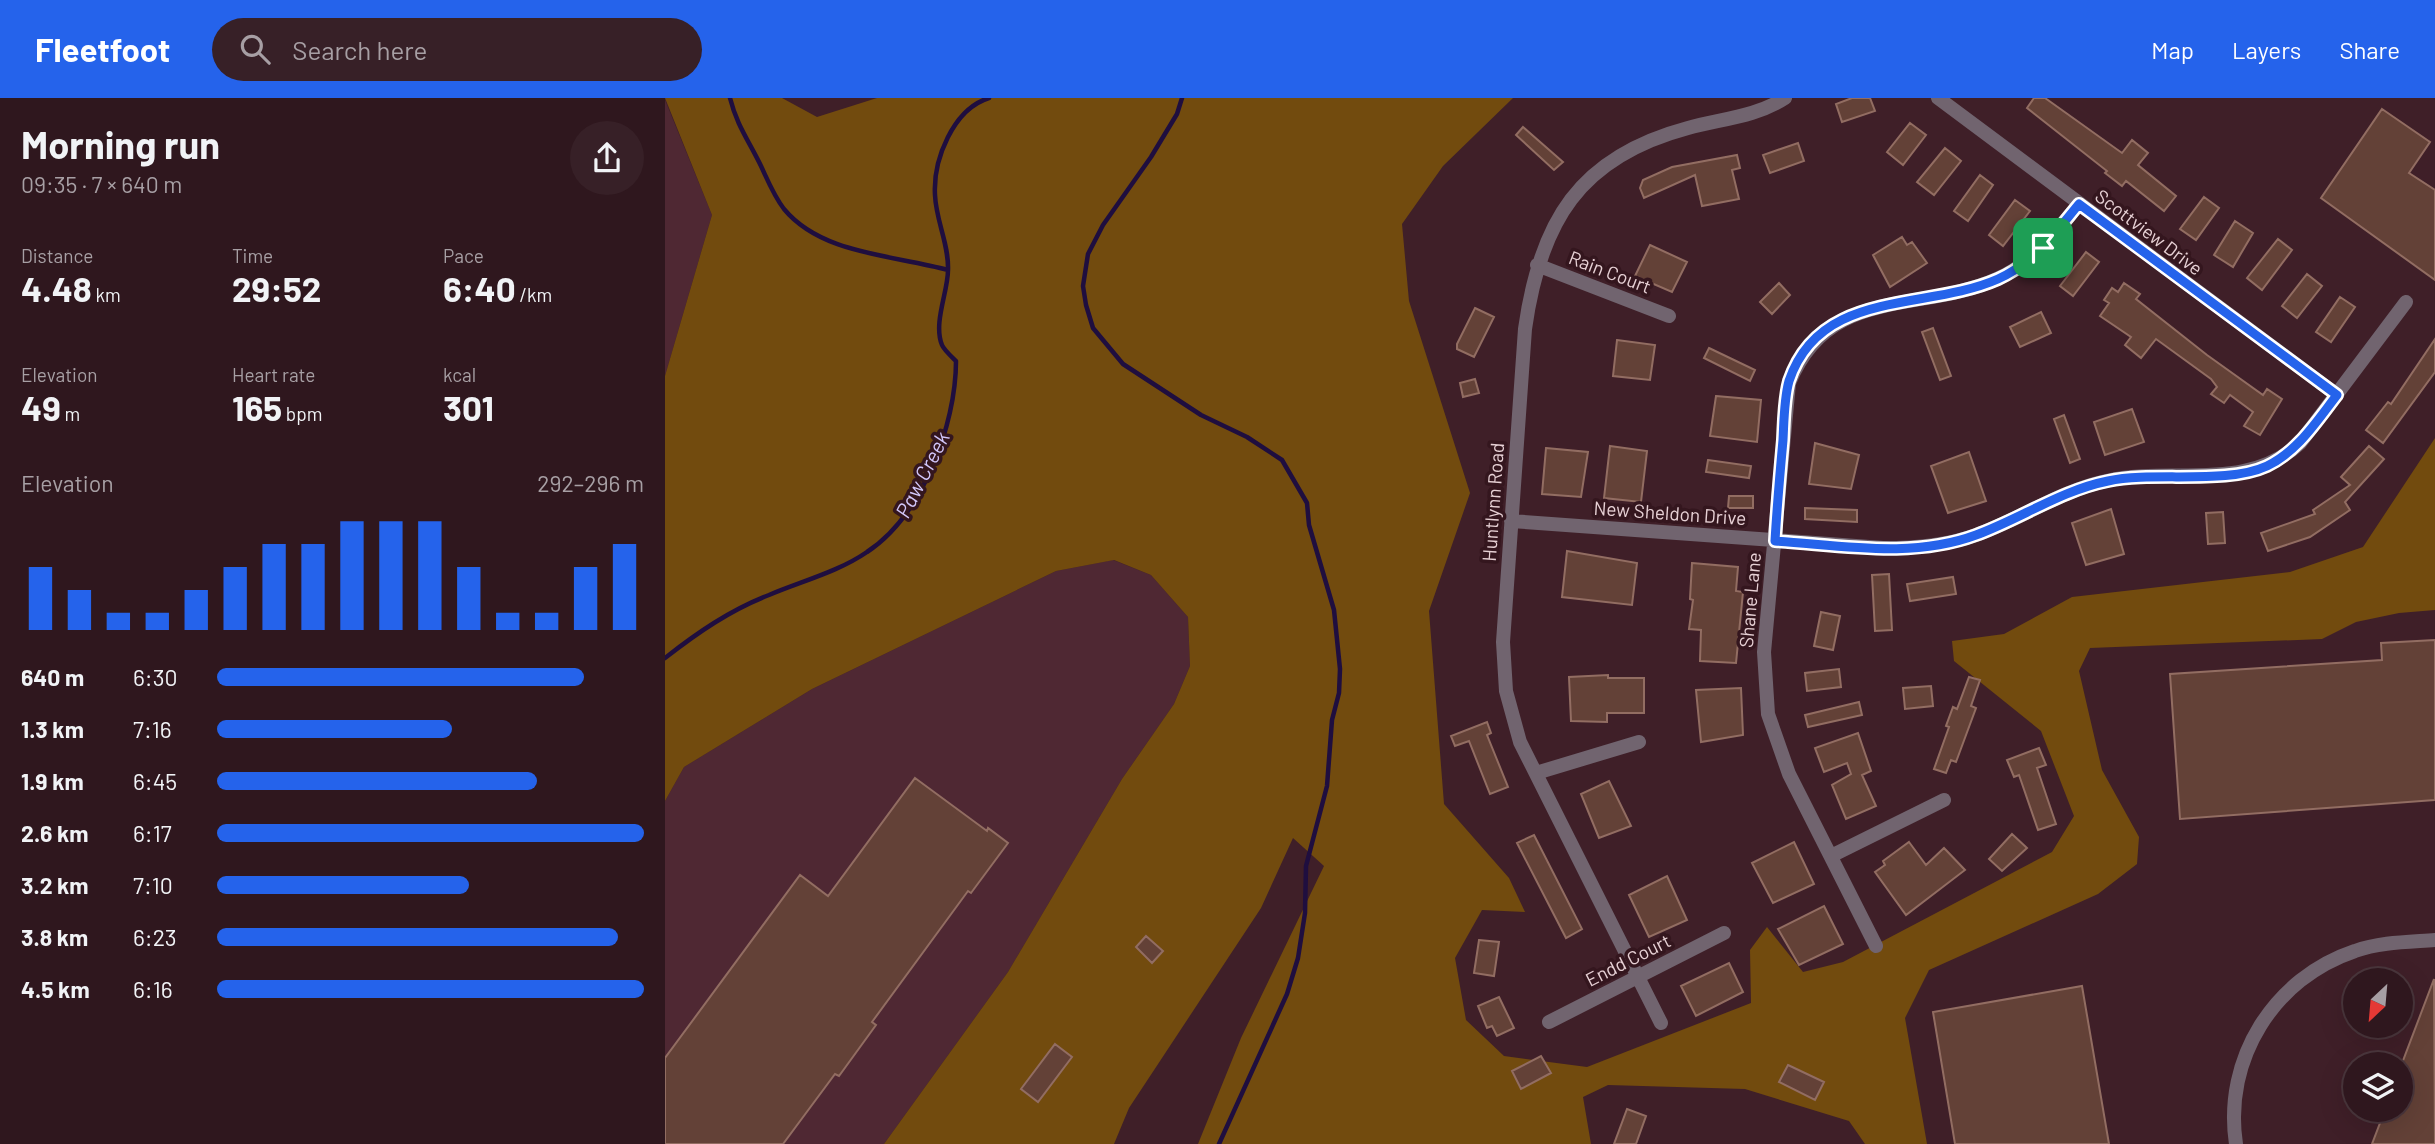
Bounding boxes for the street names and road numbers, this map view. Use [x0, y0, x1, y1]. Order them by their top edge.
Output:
street label: Scottview Drive [2091, 184, 2208, 279]
street label: Rain Court [1566, 245, 1655, 298]
street label: Huntlynn Road [1477, 442, 1508, 562]
street label: New Sheldon Drive [1593, 496, 1747, 529]
street label: Shane Lane [1734, 551, 1765, 649]
street label: Endd Court [1581, 928, 1674, 991]

